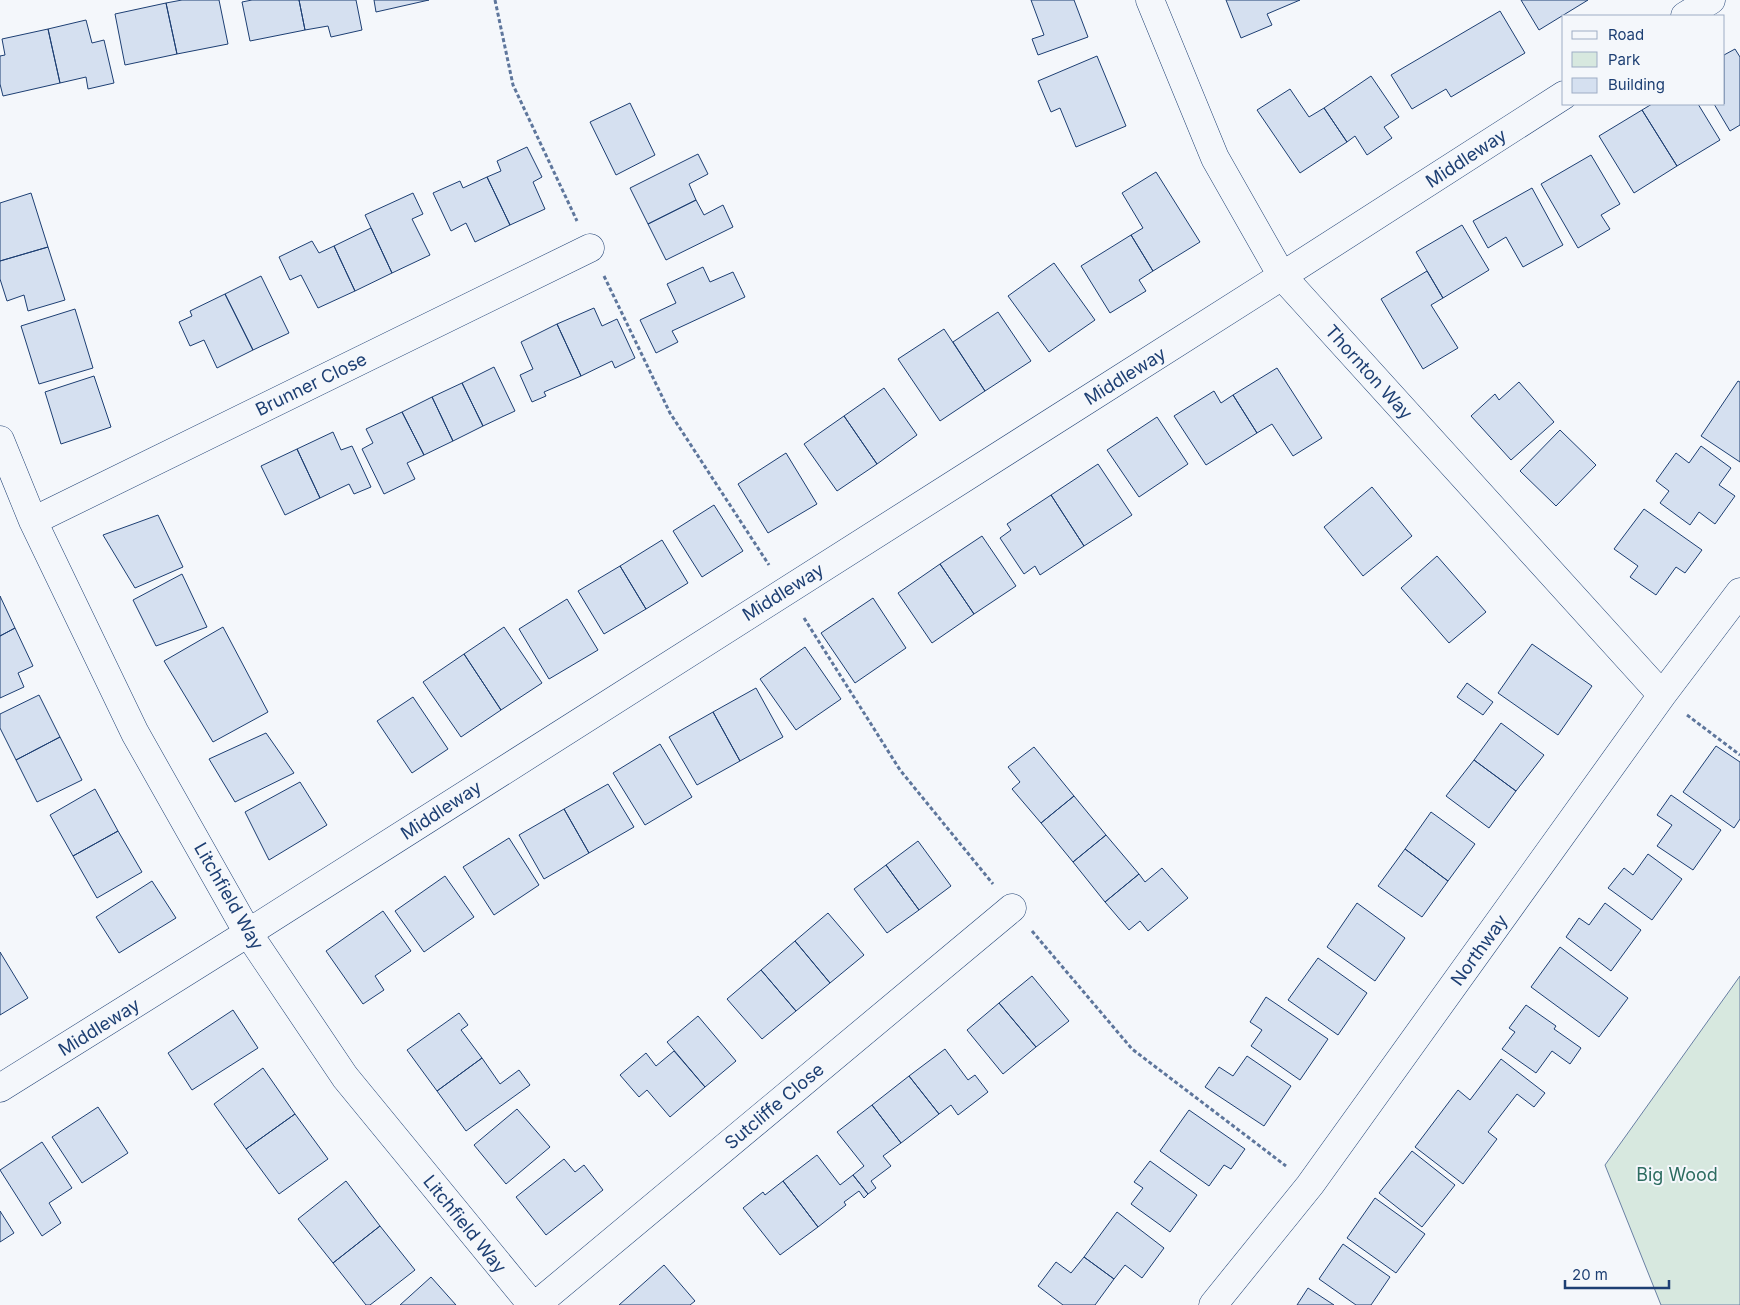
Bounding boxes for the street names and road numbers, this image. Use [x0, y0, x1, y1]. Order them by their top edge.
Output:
street label: Middleway [1422, 124, 1510, 192]
street label: Thornton Way [1321, 320, 1417, 424]
street label: Middleway [1080, 343, 1170, 409]
street label: Brunner Close [252, 348, 370, 420]
street label: Middleway [738, 559, 828, 625]
street label: Middleway [397, 776, 485, 844]
street label: Litchfield Way [190, 839, 268, 953]
street label: Northway [1446, 910, 1512, 990]
street label: Middleway [54, 994, 144, 1060]
street label: Sutcliffe Close [720, 1058, 828, 1154]
street label: Litchfield Way [419, 1171, 511, 1277]

